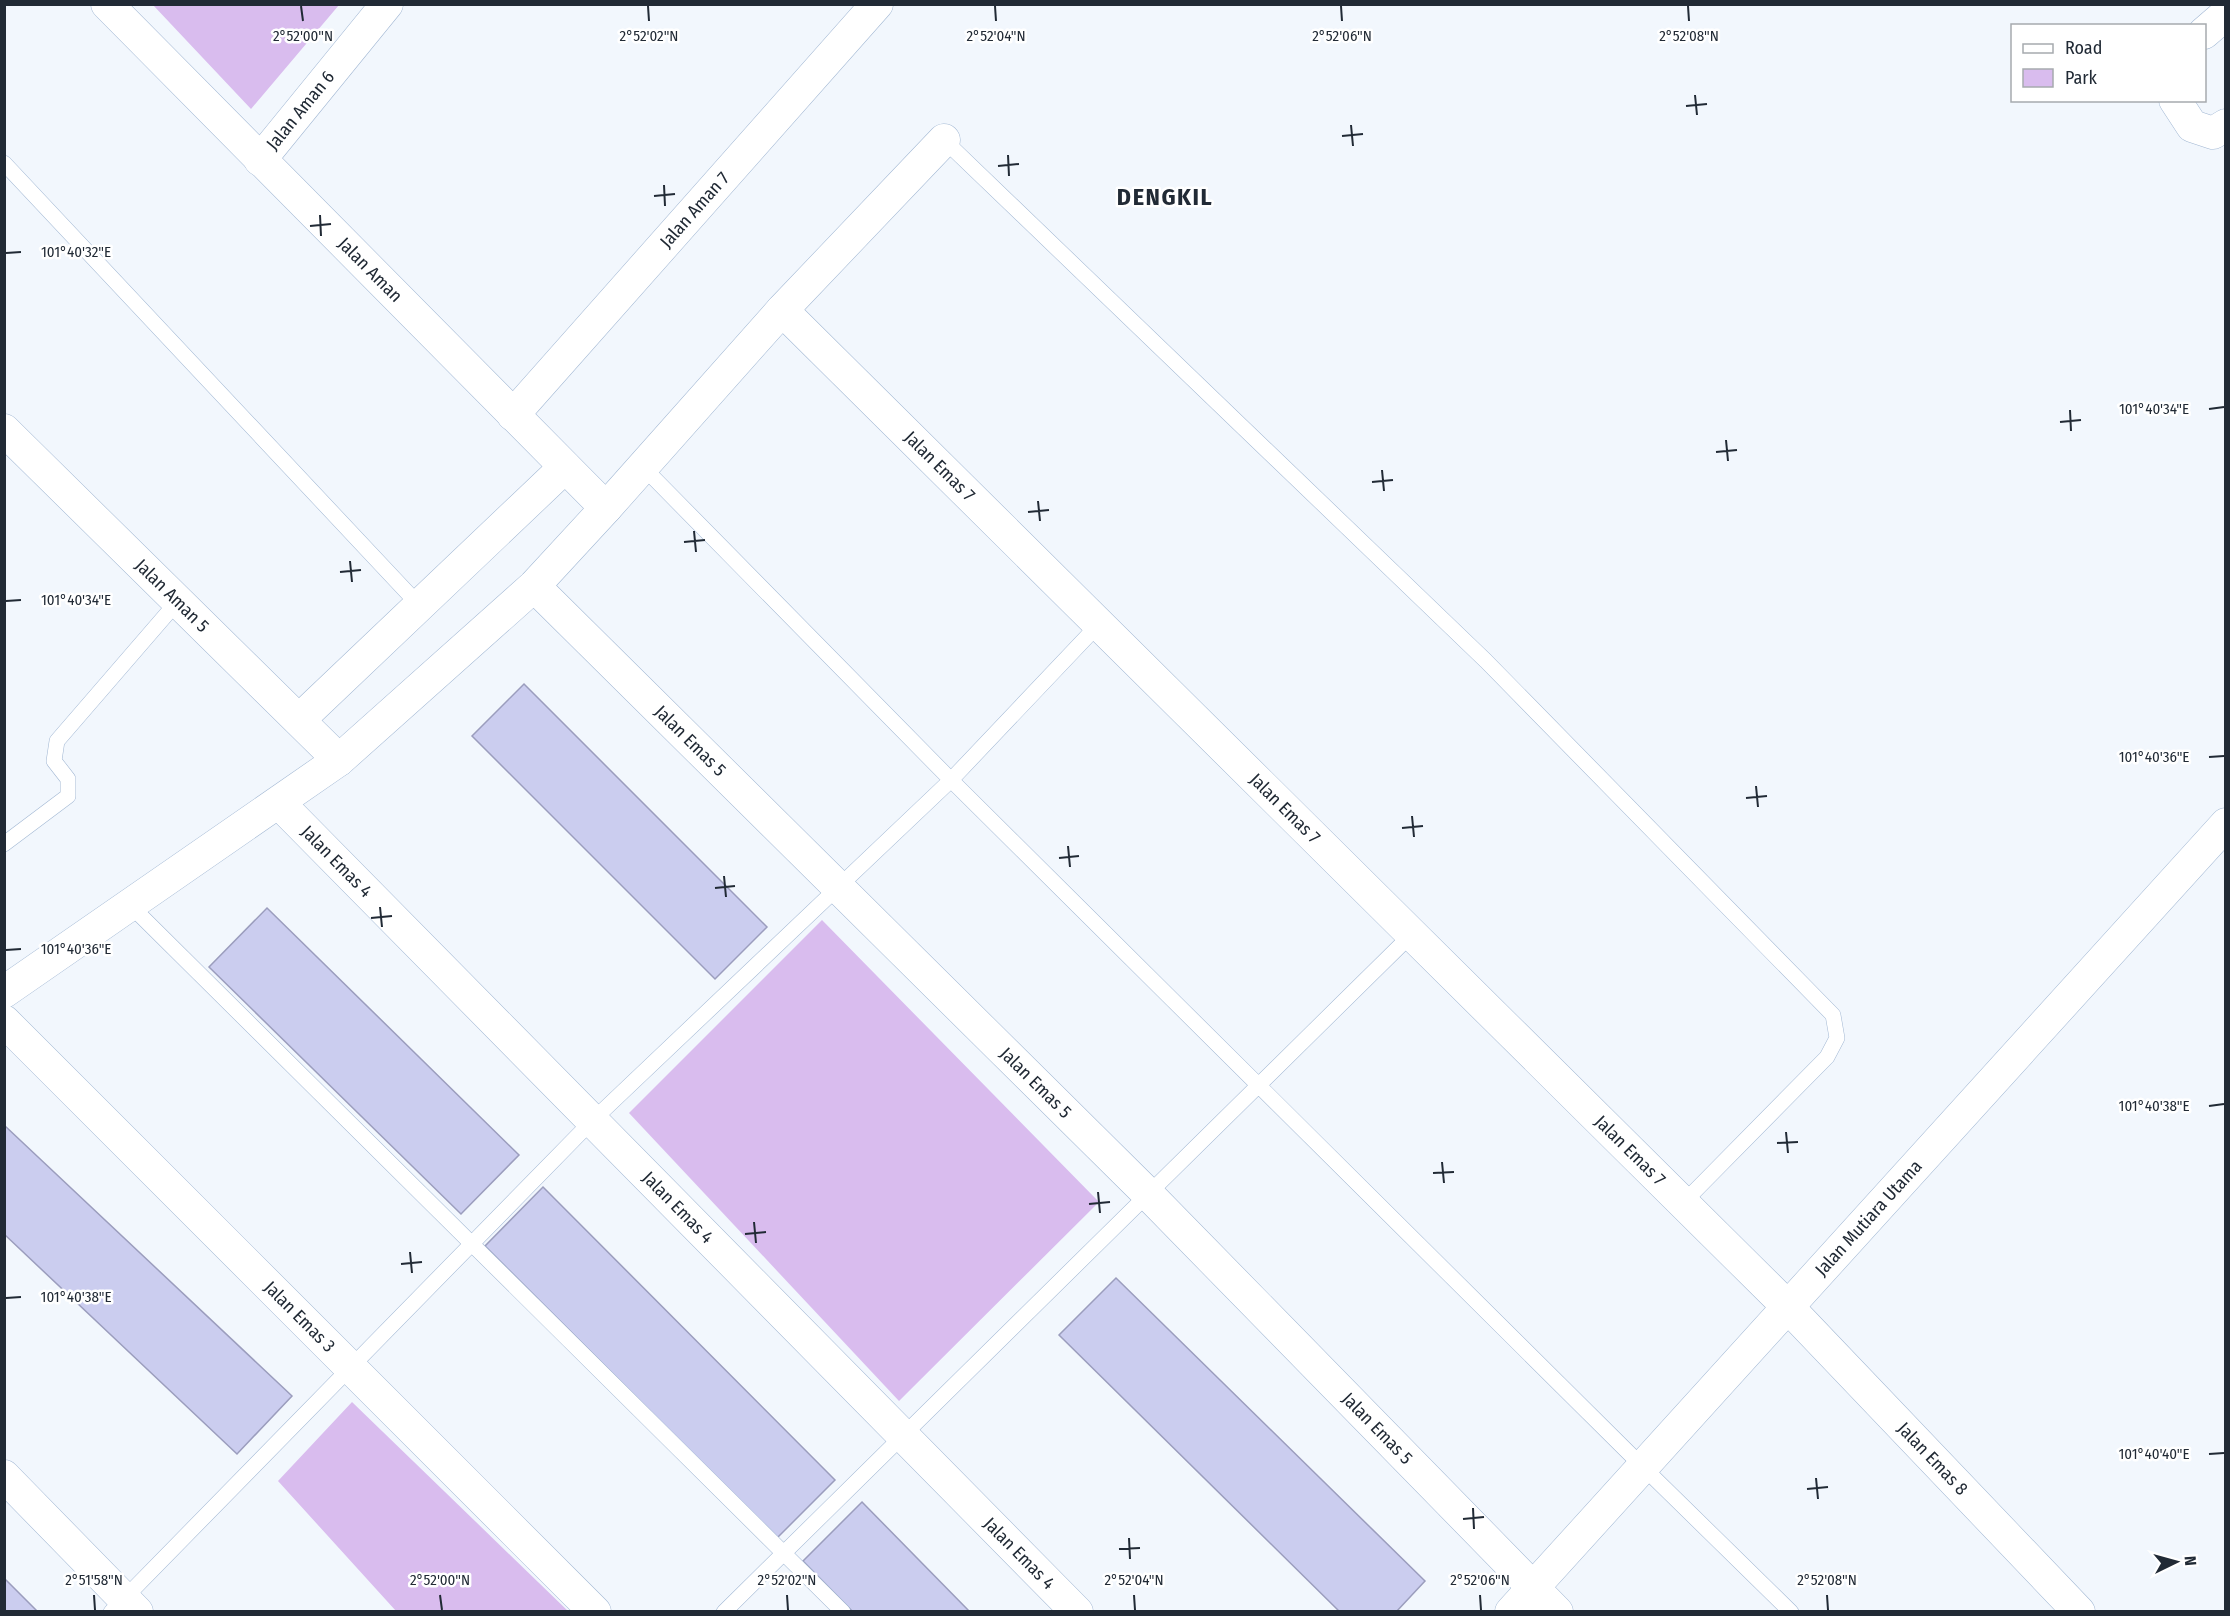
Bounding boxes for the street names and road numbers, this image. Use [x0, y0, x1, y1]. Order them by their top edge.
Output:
street label: Jalan Aman 6 [262, 66, 339, 154]
street label: Jalan Aman 7 [655, 167, 734, 252]
street label: Jalan Aman [333, 233, 407, 307]
street label: Jalan Emas 7 [900, 426, 980, 506]
street label: Jalan Aman 5 [131, 554, 214, 637]
street label: Jalan Emas 5 [650, 701, 731, 781]
street label: Jalan Emas 7 [1245, 769, 1325, 848]
street label: Jalan Emas 4 [296, 821, 377, 902]
street label: Jalan Emas 5 [995, 1043, 1076, 1123]
street label: Jalan Emas 7 [1590, 1111, 1670, 1190]
street label: Jalan Mutiara Utama [1810, 1155, 1927, 1281]
street label: Jalan Emas 4 [638, 1167, 718, 1248]
street label: Jalan Emas 3 [259, 1276, 340, 1357]
street label: Jalan Emas 5 [1337, 1388, 1417, 1469]
street label: Jalan Emas 8 [1893, 1418, 1973, 1500]
street label: Jalan Emas 4 [979, 1513, 1060, 1594]

